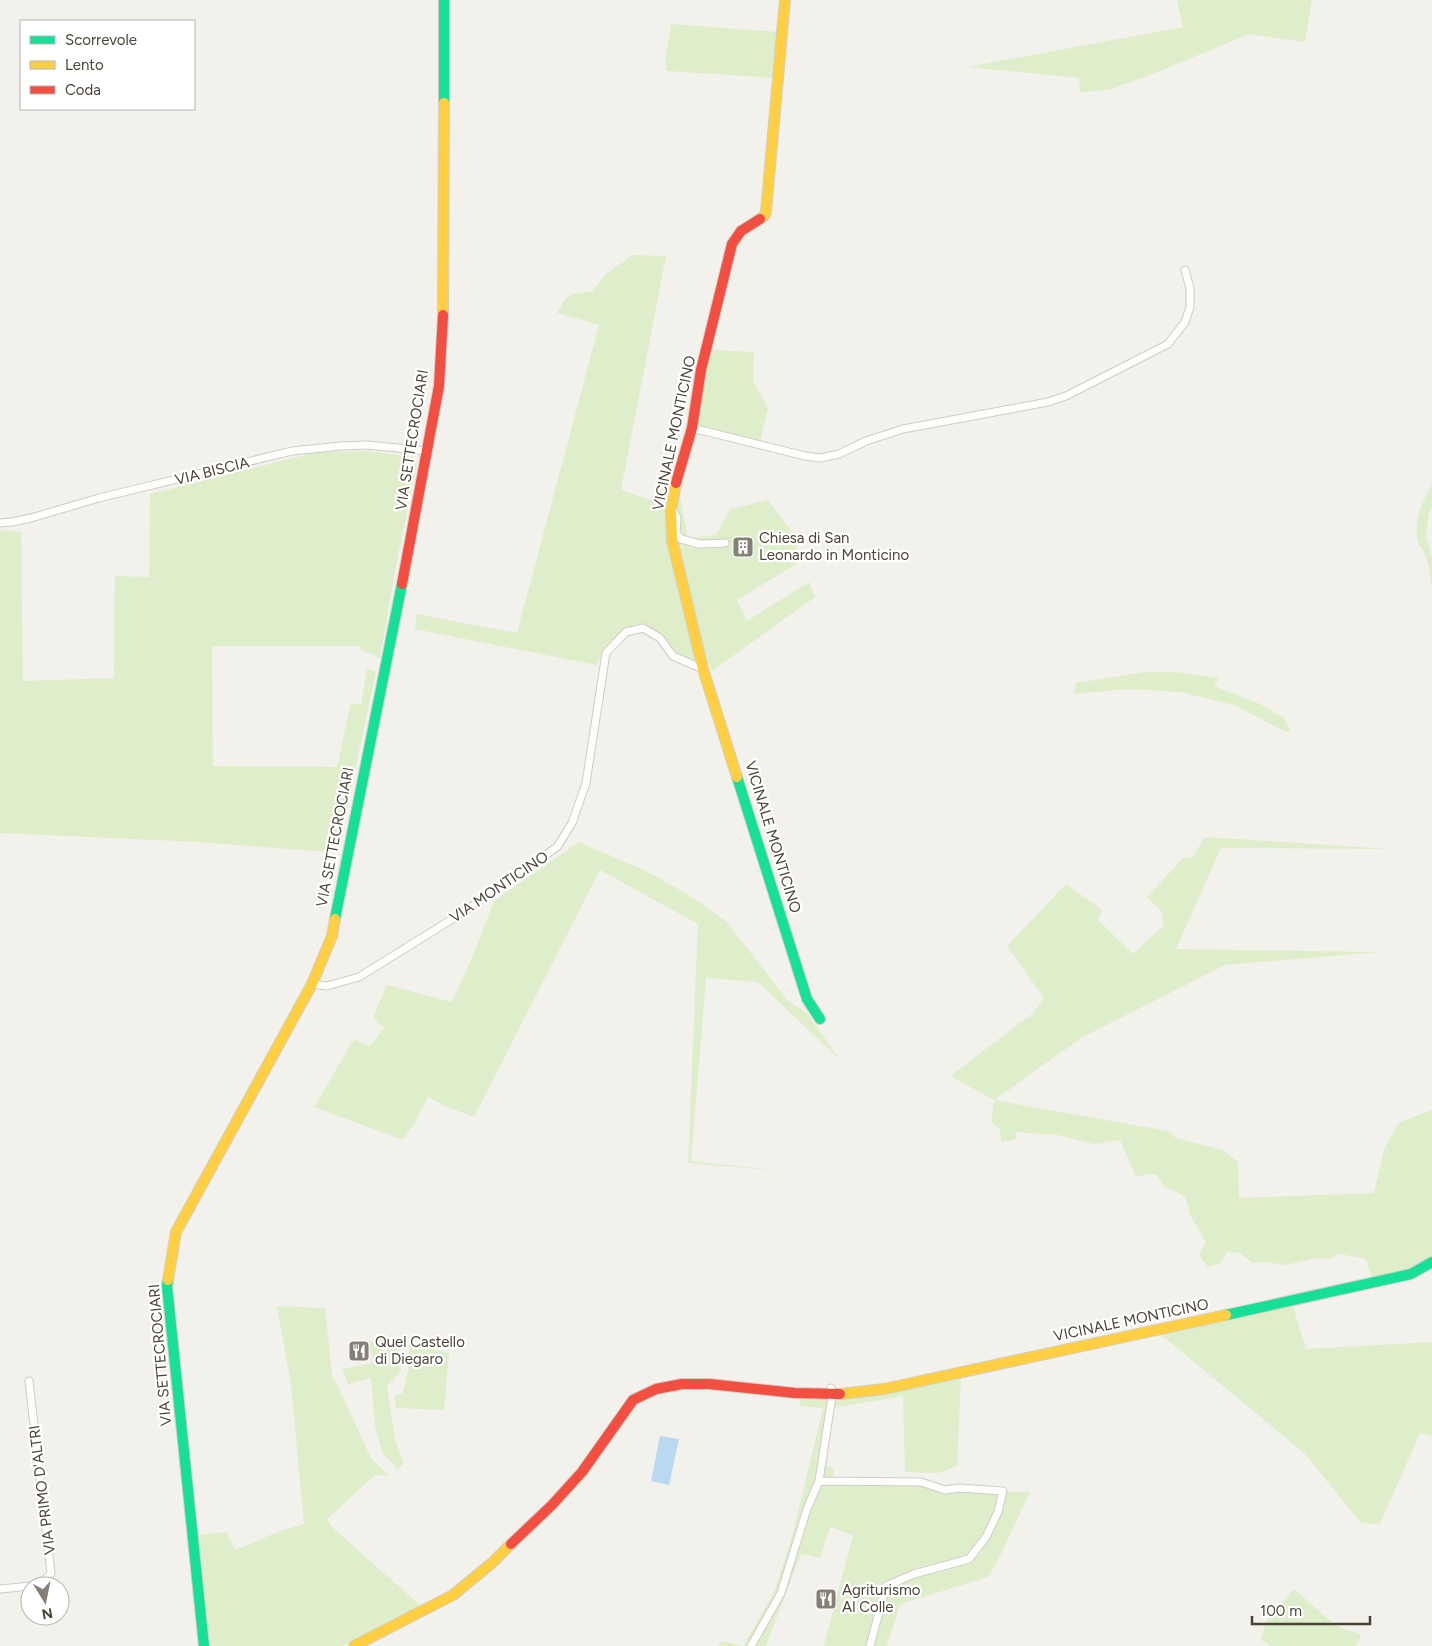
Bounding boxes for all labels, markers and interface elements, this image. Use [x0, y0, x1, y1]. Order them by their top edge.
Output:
legend [20, 20, 195, 110]
text: Scorrevole [65, 31, 137, 49]
text: Lento [65, 56, 104, 74]
text: Coda [65, 81, 101, 99]
street label: VICINALE MONTICINO [649, 354, 699, 512]
street label: VIA SETTECROCIARI [392, 368, 432, 512]
street label: VIA BISCIA [173, 453, 251, 489]
place label: Chiesa di San Leonardo in Monticino [759, 529, 909, 564]
building icon: Chiesa di San Leonardo in Monticino [731, 535, 755, 559]
street label: VICINALE MONTICINO [741, 759, 805, 915]
street label: VIA SETTECROCIARI [313, 765, 357, 909]
street label: VIA MONTICINO [446, 847, 552, 927]
street label: VIA SETTECROCIARI [145, 1283, 175, 1427]
street label: VICINALE MONTICINO [1052, 1295, 1210, 1345]
place label: Quel Castello di Diegaro [375, 1333, 465, 1368]
restaurant icon: Quel Castello di Diegaro [347, 1339, 371, 1363]
street label: VIA PRIMO D'ALTRI [25, 1424, 59, 1556]
north arrow [20, 1576, 70, 1626]
place label: Agriturismo Al Colle [842, 1581, 921, 1616]
restaurant icon: Agriturismo Al Colle [814, 1587, 838, 1611]
scale bar [1252, 1594, 1370, 1626]
text: 100 m [1260, 1602, 1302, 1620]
text: N [40, 1604, 54, 1623]

